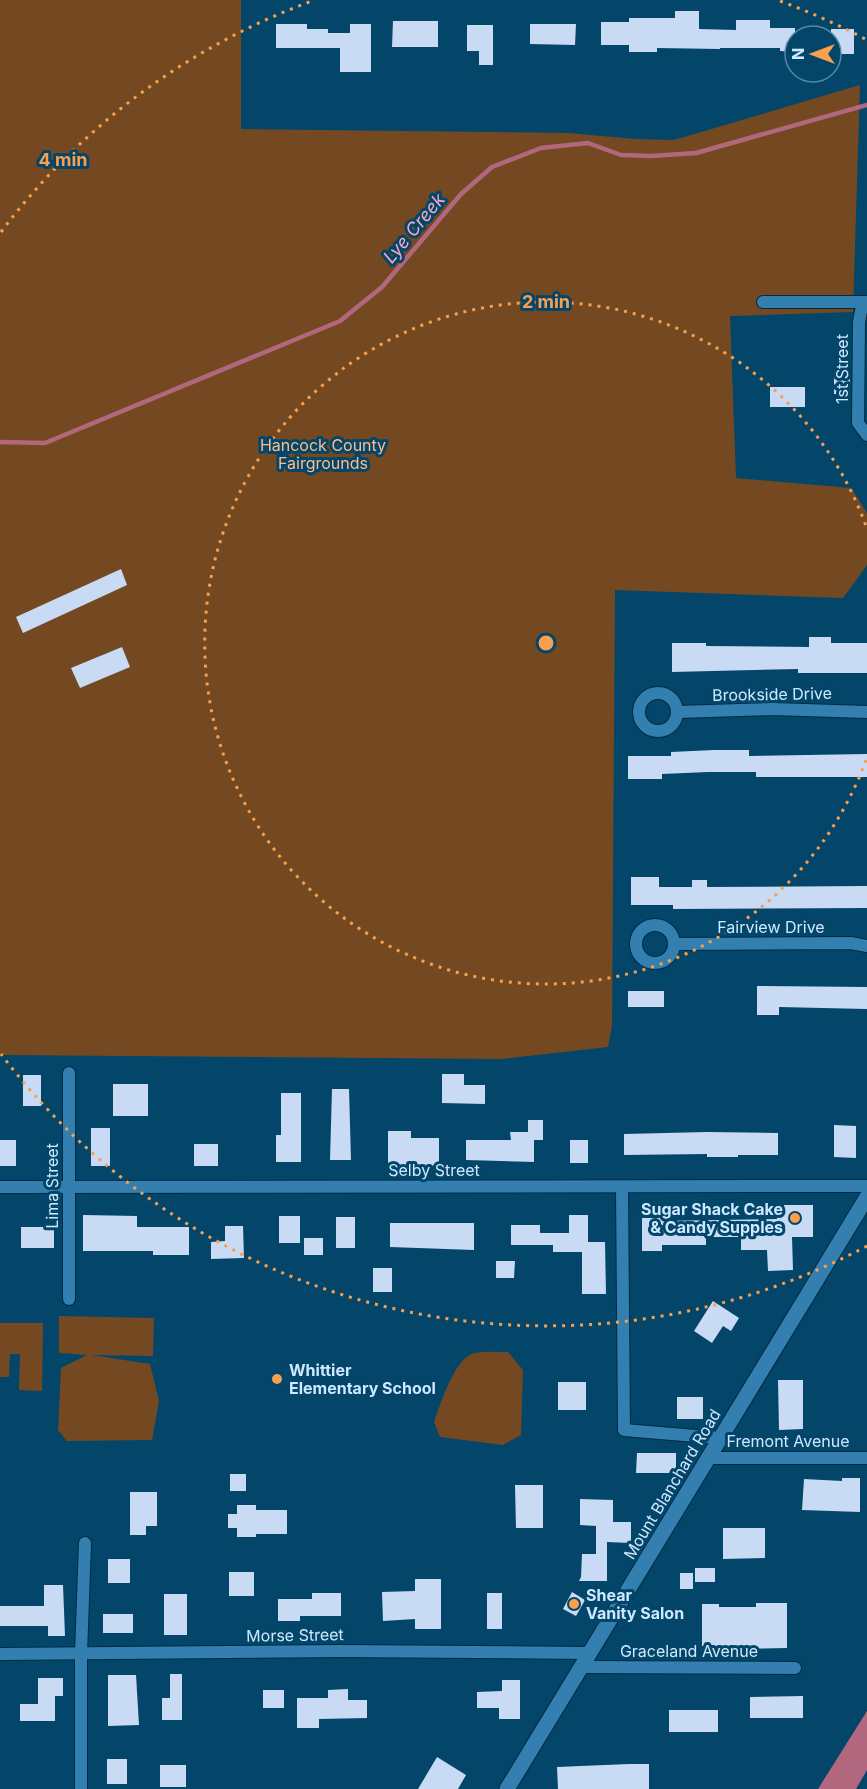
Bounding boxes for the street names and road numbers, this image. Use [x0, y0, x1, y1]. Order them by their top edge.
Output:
street label: 1st Street [832, 334, 852, 404]
street label: Brookside Drive [712, 683, 832, 705]
street label: Fairview Drive [717, 917, 825, 937]
street label: Lima Street [42, 1143, 62, 1229]
street label: Selby Street [388, 1160, 480, 1180]
street label: Mount Blanchard Road [619, 1405, 725, 1563]
street label: Fremont Avenue [726, 1431, 850, 1451]
street label: Morse Street [246, 1624, 344, 1646]
street label: Graceland Avenue [620, 1641, 758, 1661]

